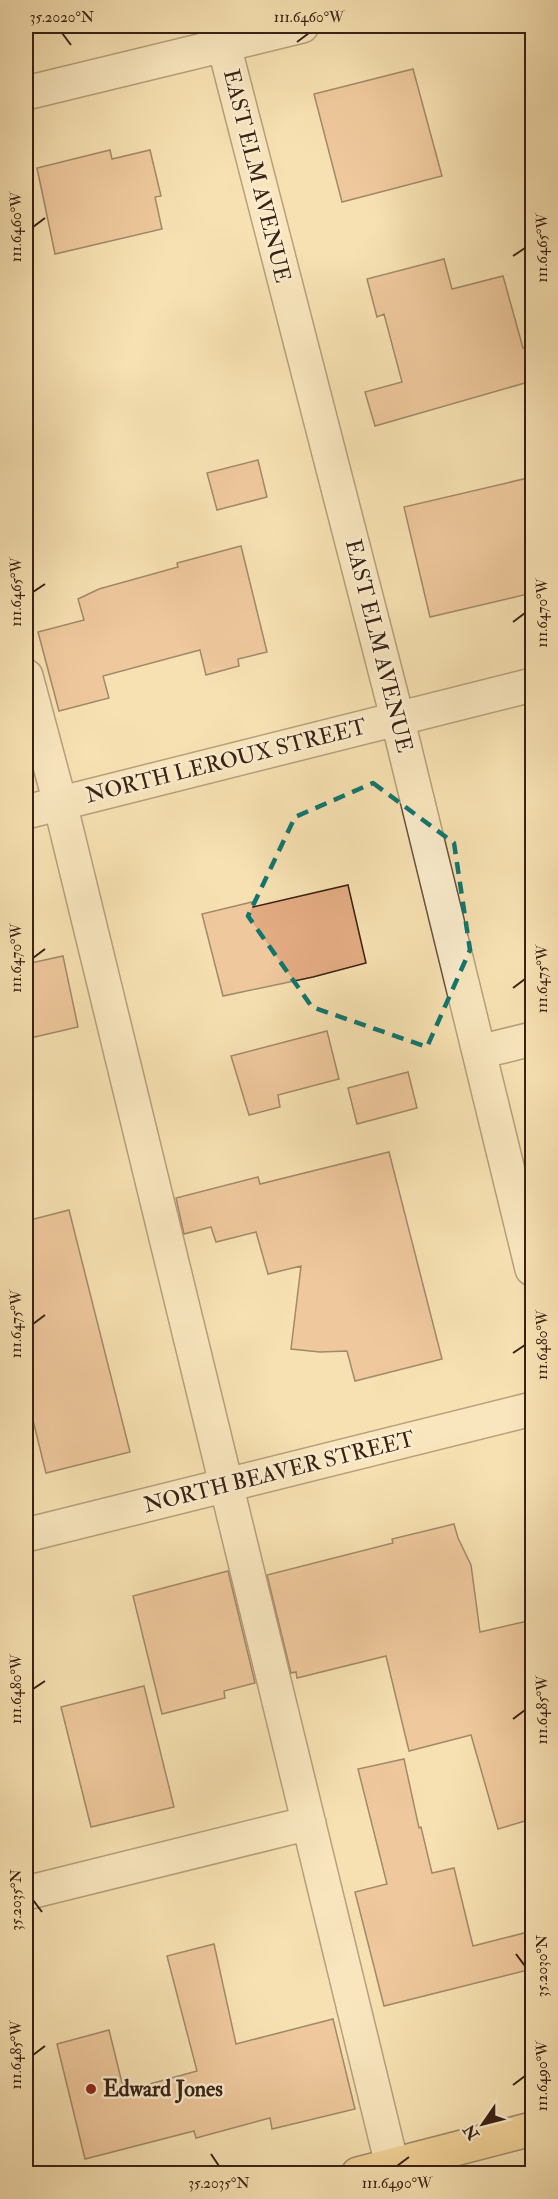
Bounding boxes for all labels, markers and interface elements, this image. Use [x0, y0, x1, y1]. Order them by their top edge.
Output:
text: 35.2020°N [30, 8, 95, 27]
text: 111.6460°W [274, 8, 345, 27]
street label: EAST ELM AVENUE [217, 67, 297, 286]
text: 111.6460°W [7, 191, 26, 262]
text: 111.6465°W [533, 213, 552, 283]
street label: EAST ELM AVENUE [339, 537, 419, 756]
text: 111.6465°W [7, 557, 26, 627]
text: 111.6470°W [533, 578, 552, 648]
street label: NORTH LEROUX STREET [83, 712, 370, 810]
text: 111.6470°W [7, 923, 26, 993]
text: 111.6475°W [533, 944, 552, 1013]
text: 111.6475°W [7, 1289, 26, 1358]
text: 111.6480°W [533, 1309, 552, 1380]
street label: NORTH BEAVER STREET [141, 1425, 418, 1519]
text: 111.6480°W [7, 1653, 26, 1724]
text: 111.6485°W [533, 1675, 552, 1744]
text: 35.2035°N [7, 1869, 26, 1931]
text: 35.2030°N [533, 1934, 552, 1997]
text: 111.6485°W [7, 2020, 26, 2089]
text: 111.6490°W [533, 2040, 552, 2111]
place label: Edward Jones [103, 2075, 223, 2104]
marker: Edward Jones [84, 2082, 98, 2096]
north arrow [453, 2094, 513, 2154]
text: N [459, 2120, 484, 2144]
text: 35.2035°N [188, 2174, 250, 2193]
text: 111.6490°W [362, 2174, 433, 2193]

